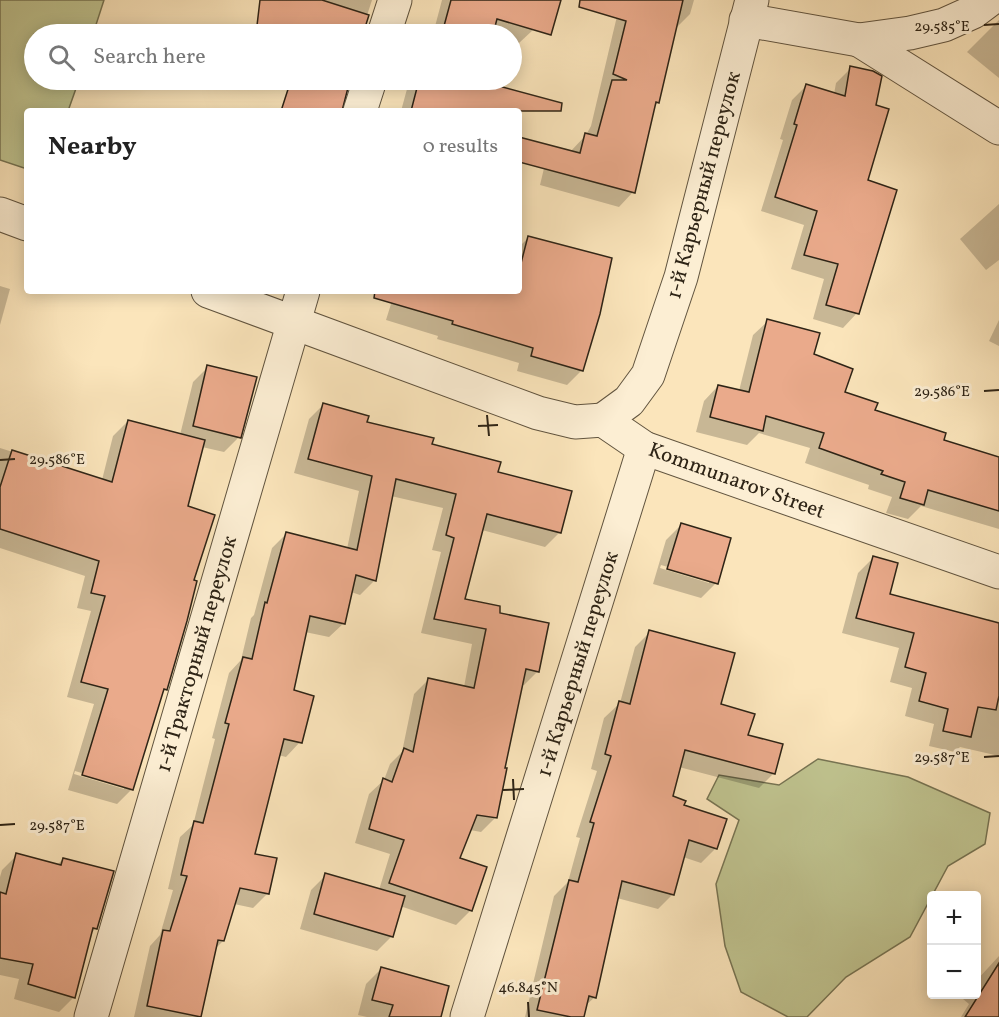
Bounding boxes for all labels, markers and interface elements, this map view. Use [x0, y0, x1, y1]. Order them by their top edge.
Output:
text: 29.585°E [914, 17, 970, 38]
search box [24, 24, 522, 90]
icon: search [45, 41, 78, 74]
text: Search here [93, 42, 206, 73]
street label: 1-й Карьерный переулок [660, 68, 749, 302]
text: Nearby [48, 129, 137, 165]
text: 0 results [423, 133, 498, 161]
text: 29.586°E [914, 382, 970, 403]
street label: Kommunarov Street [644, 436, 829, 527]
text: 29.586°E [29, 450, 85, 471]
street label: 1-й Тракторный переулок [150, 533, 245, 776]
street label: 1-й Карьерный переулок [530, 548, 627, 781]
text: 29.587°E [914, 748, 970, 769]
text: 29.587°E [29, 816, 85, 837]
map controls [927, 891, 981, 999]
button: + [927, 891, 981, 945]
button: − [927, 945, 981, 999]
text: 46.845°N [498, 978, 558, 999]

